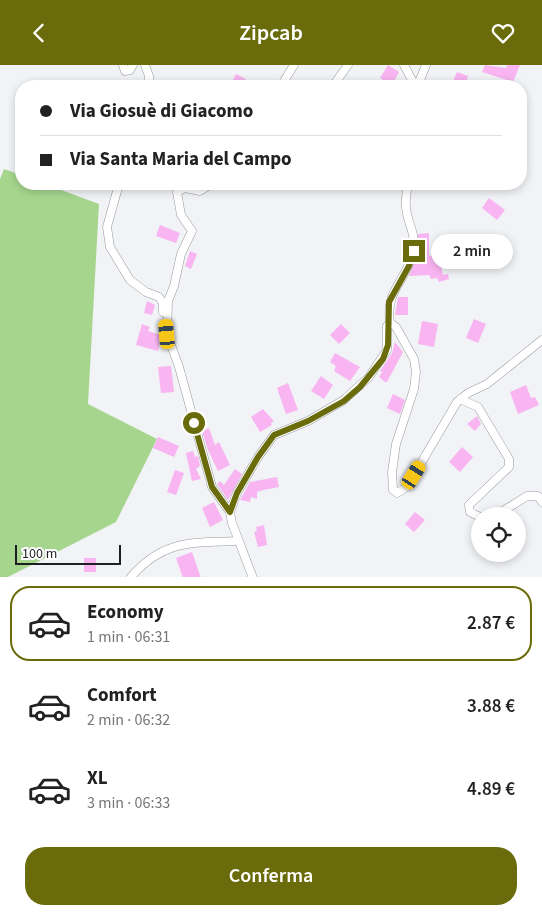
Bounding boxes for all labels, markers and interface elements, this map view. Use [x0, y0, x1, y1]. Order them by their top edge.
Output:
text: Zipcab [239, 17, 303, 49]
icon: back [25, 19, 53, 47]
icon: heart [489, 19, 517, 47]
text: Via Giosuè di Giacomo [70, 98, 253, 125]
text: Via Santa Maria del Campo [70, 146, 292, 173]
callout: 2 min [432, 233, 514, 269]
route end [403, 240, 425, 262]
text: 2 min [453, 240, 491, 262]
car [158, 318, 175, 350]
route start [183, 412, 205, 434]
car [399, 458, 428, 492]
map controls [471, 507, 526, 562]
button: locate [471, 507, 526, 562]
scale bar [15, 543, 121, 566]
text: 100 m [22, 544, 57, 564]
text: Economy [87, 599, 164, 626]
icon: car [27, 601, 72, 646]
text: 2.87 € [467, 610, 515, 637]
text: 1 min · 06:31 [87, 626, 170, 648]
text: Comfort [87, 682, 157, 709]
icon: car [27, 684, 72, 729]
text: 3.88 € [467, 693, 515, 720]
text: 2 min · 06:32 [87, 709, 170, 731]
text: XL [87, 765, 108, 792]
icon: car [27, 767, 72, 812]
text: 4.89 € [467, 776, 515, 803]
text: 3 min · 06:33 [87, 792, 170, 814]
button: Conferma [25, 847, 517, 905]

